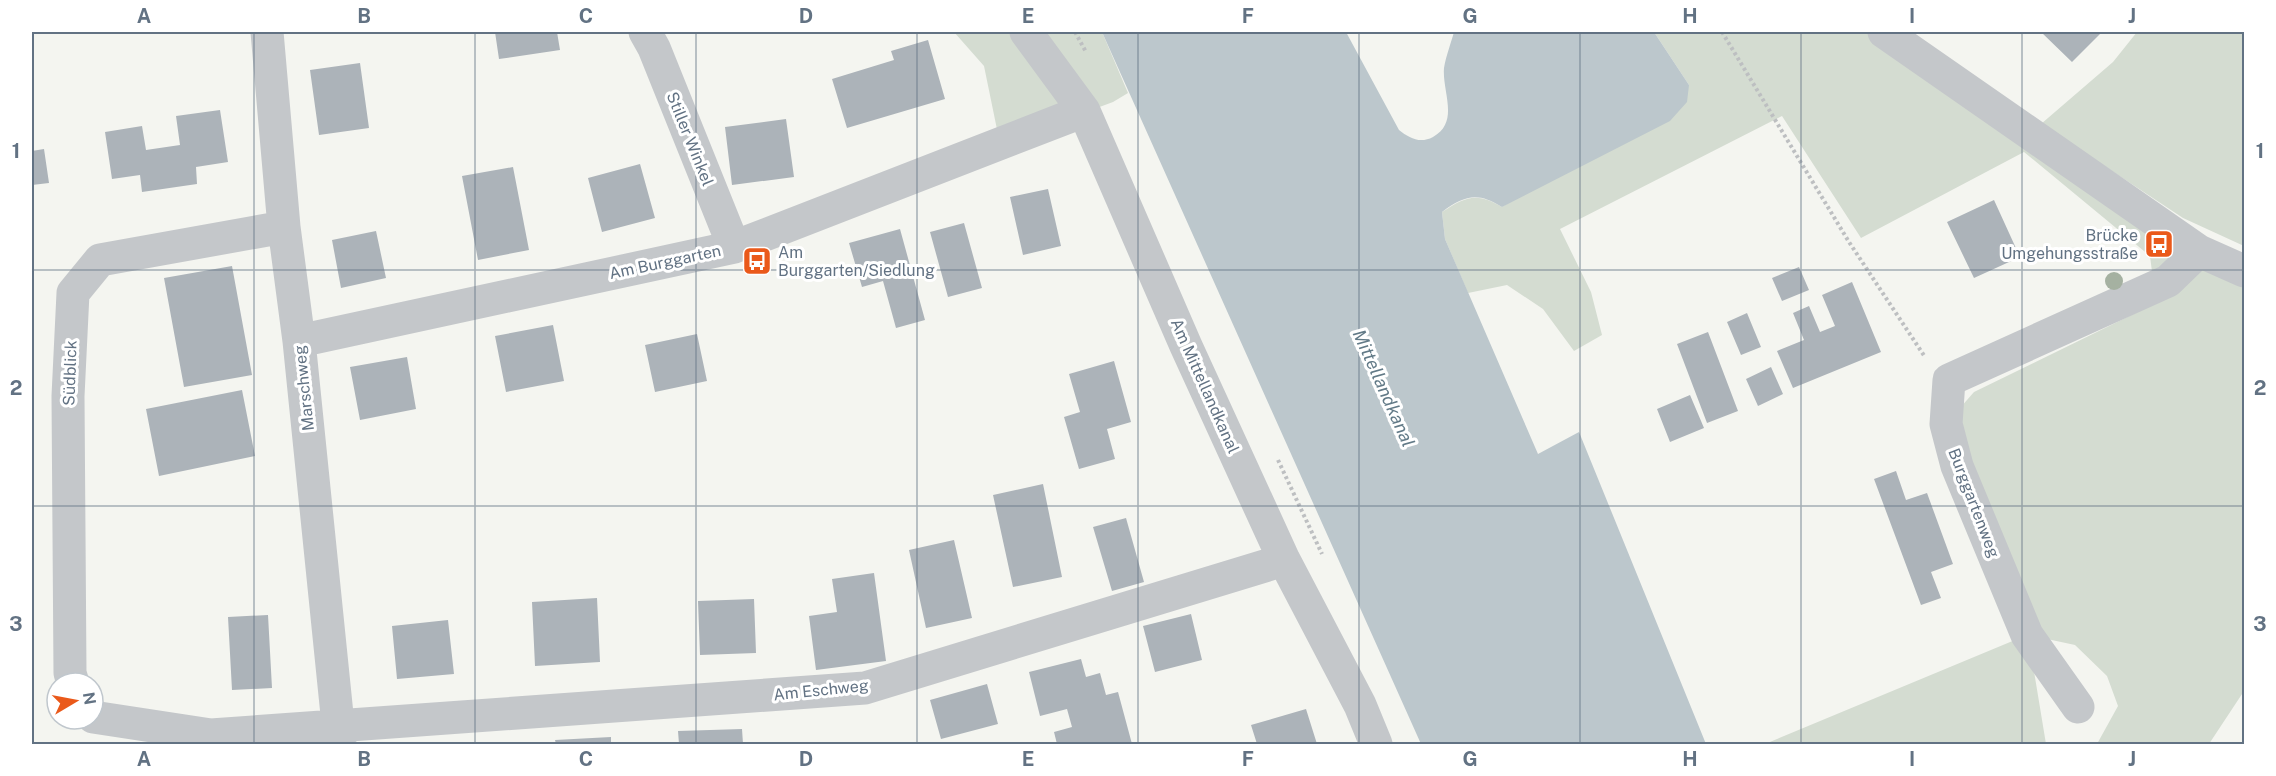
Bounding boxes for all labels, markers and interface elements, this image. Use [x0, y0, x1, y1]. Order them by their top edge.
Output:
text: A [137, 4, 151, 28]
text: B [357, 4, 371, 28]
text: C [579, 4, 593, 28]
text: D [799, 4, 813, 28]
text: E [1022, 4, 1034, 28]
text: F [1242, 4, 1254, 28]
text: G [1462, 4, 1478, 28]
text: H [1682, 4, 1698, 28]
text: I [1909, 4, 1915, 28]
text: J [2128, 4, 2136, 28]
street label: Stiller Winkel [663, 89, 718, 189]
text: 1 [12, 139, 20, 163]
text: 1 [2256, 139, 2264, 163]
place label: Brücke Umgehungsstraße [2001, 226, 2138, 263]
bus stop icon: Brücke Umgehungsstraße [2143, 228, 2175, 260]
street label: Am Burggarten [607, 241, 723, 283]
place label: Am Burggarten/Siedlung [778, 243, 935, 280]
bus stop icon: Am Burggarten/Siedlung [741, 245, 773, 277]
street label: Am Mittellandkanal [1167, 316, 1243, 456]
water label: Mittellandkanal [1349, 326, 1419, 450]
street label: Südblick [59, 340, 81, 406]
street label: Marschweg [290, 344, 318, 432]
text: 2 [10, 376, 22, 400]
text: 2 [2254, 376, 2266, 400]
street label: Burggartenweg [1944, 446, 2004, 560]
text: 3 [9, 612, 23, 636]
text: 3 [2253, 612, 2267, 636]
north arrow [45, 671, 105, 731]
street label: Am Eschweg [772, 676, 870, 704]
text: N [79, 691, 100, 706]
text: A [137, 747, 151, 771]
text: B [357, 747, 371, 771]
text: C [579, 747, 593, 771]
text: D [799, 747, 813, 771]
text: E [1022, 747, 1034, 771]
text: F [1242, 747, 1254, 771]
text: G [1462, 747, 1478, 771]
text: H [1682, 747, 1698, 771]
text: I [1909, 747, 1915, 771]
text: J [2128, 747, 2136, 771]

